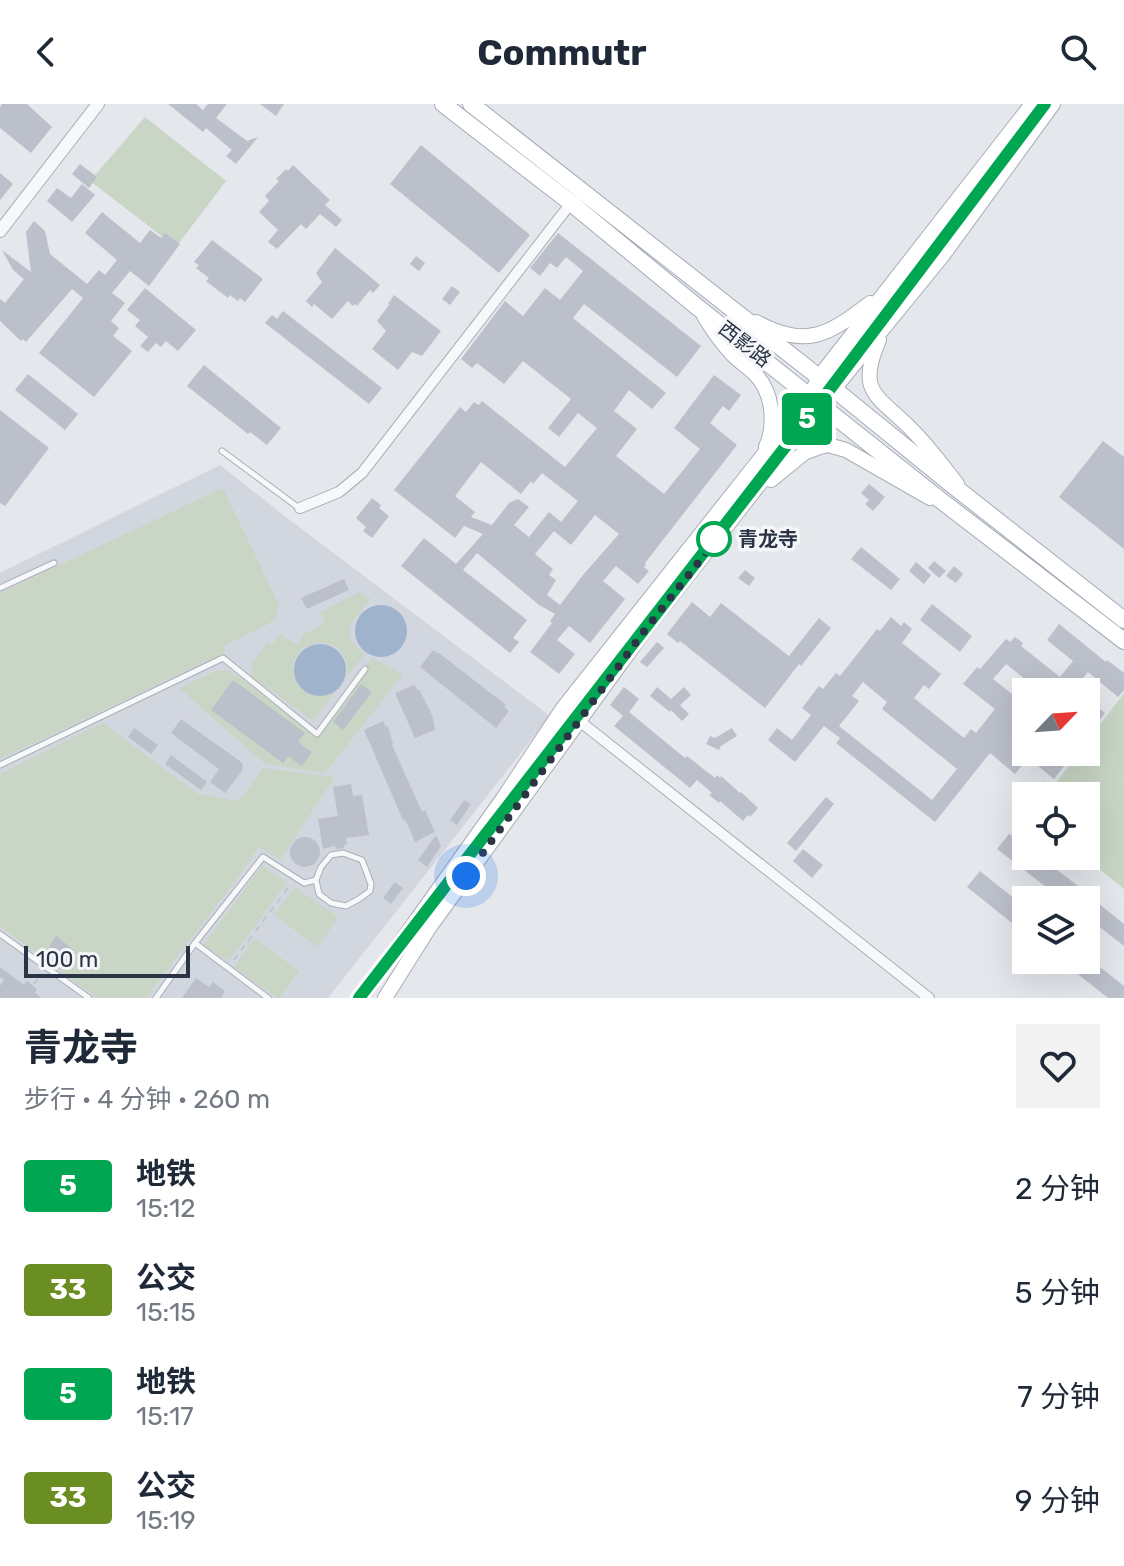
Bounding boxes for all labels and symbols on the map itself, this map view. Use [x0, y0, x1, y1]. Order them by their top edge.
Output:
street label: 西影路 [714, 316, 776, 372]
line badge: 5 [781, 393, 833, 445]
marker: 青龙寺 [697, 522, 731, 556]
place label: 青龙寺 [738, 527, 798, 551]
north arrow [1012, 678, 1100, 766]
your location [446, 856, 486, 896]
scale bar [24, 942, 190, 978]

